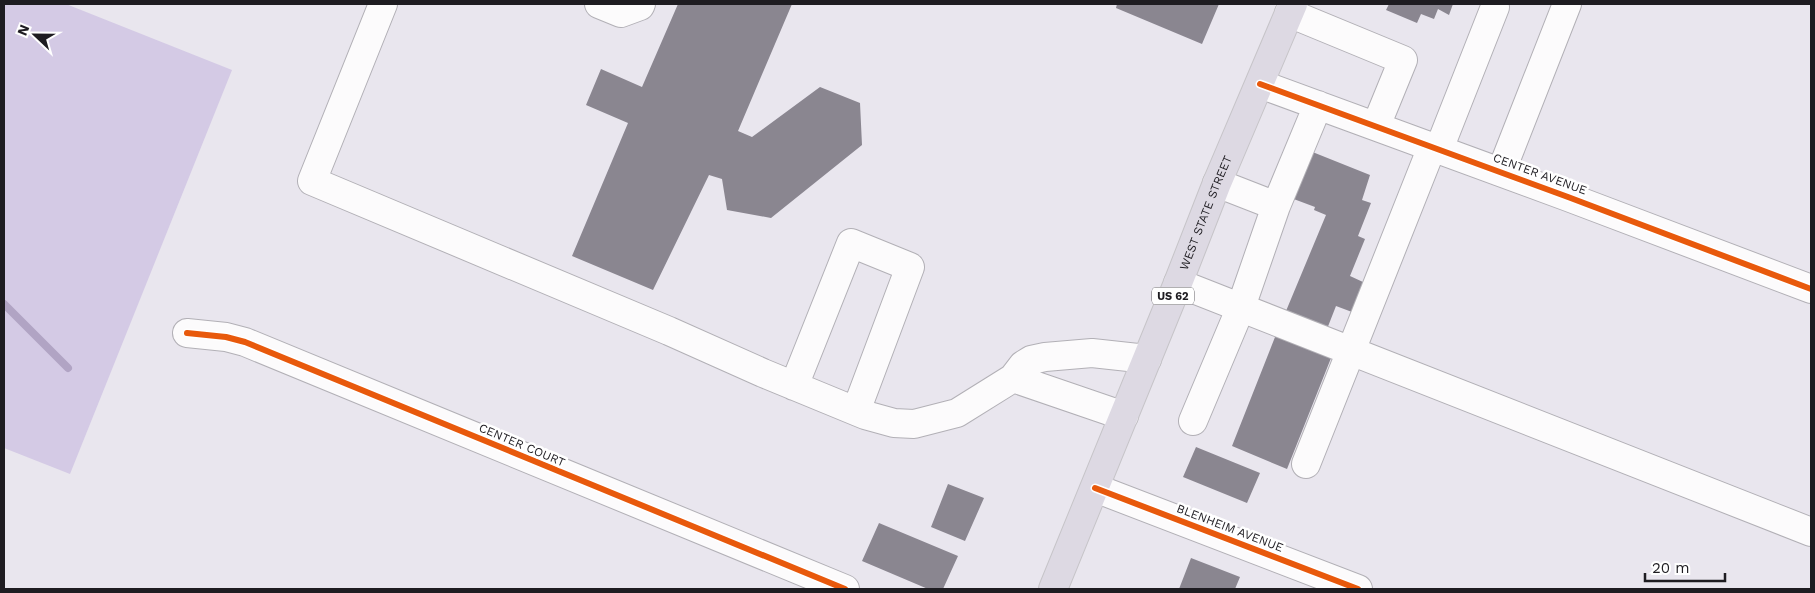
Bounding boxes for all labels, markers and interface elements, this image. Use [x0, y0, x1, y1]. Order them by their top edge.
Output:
north arrow [10, 10, 60, 60]
text: N [14, 22, 32, 38]
street label: CENTER AVENUE [1491, 151, 1589, 198]
street label: WEST STATE STREET [1177, 153, 1235, 272]
road number: US 62 [1152, 288, 1194, 304]
street label: CENTER COURT [477, 421, 567, 469]
street label: BLENHEIM AVENUE [1175, 501, 1286, 555]
scale bar [1645, 550, 1725, 582]
text: 20 m [1652, 559, 1690, 577]

